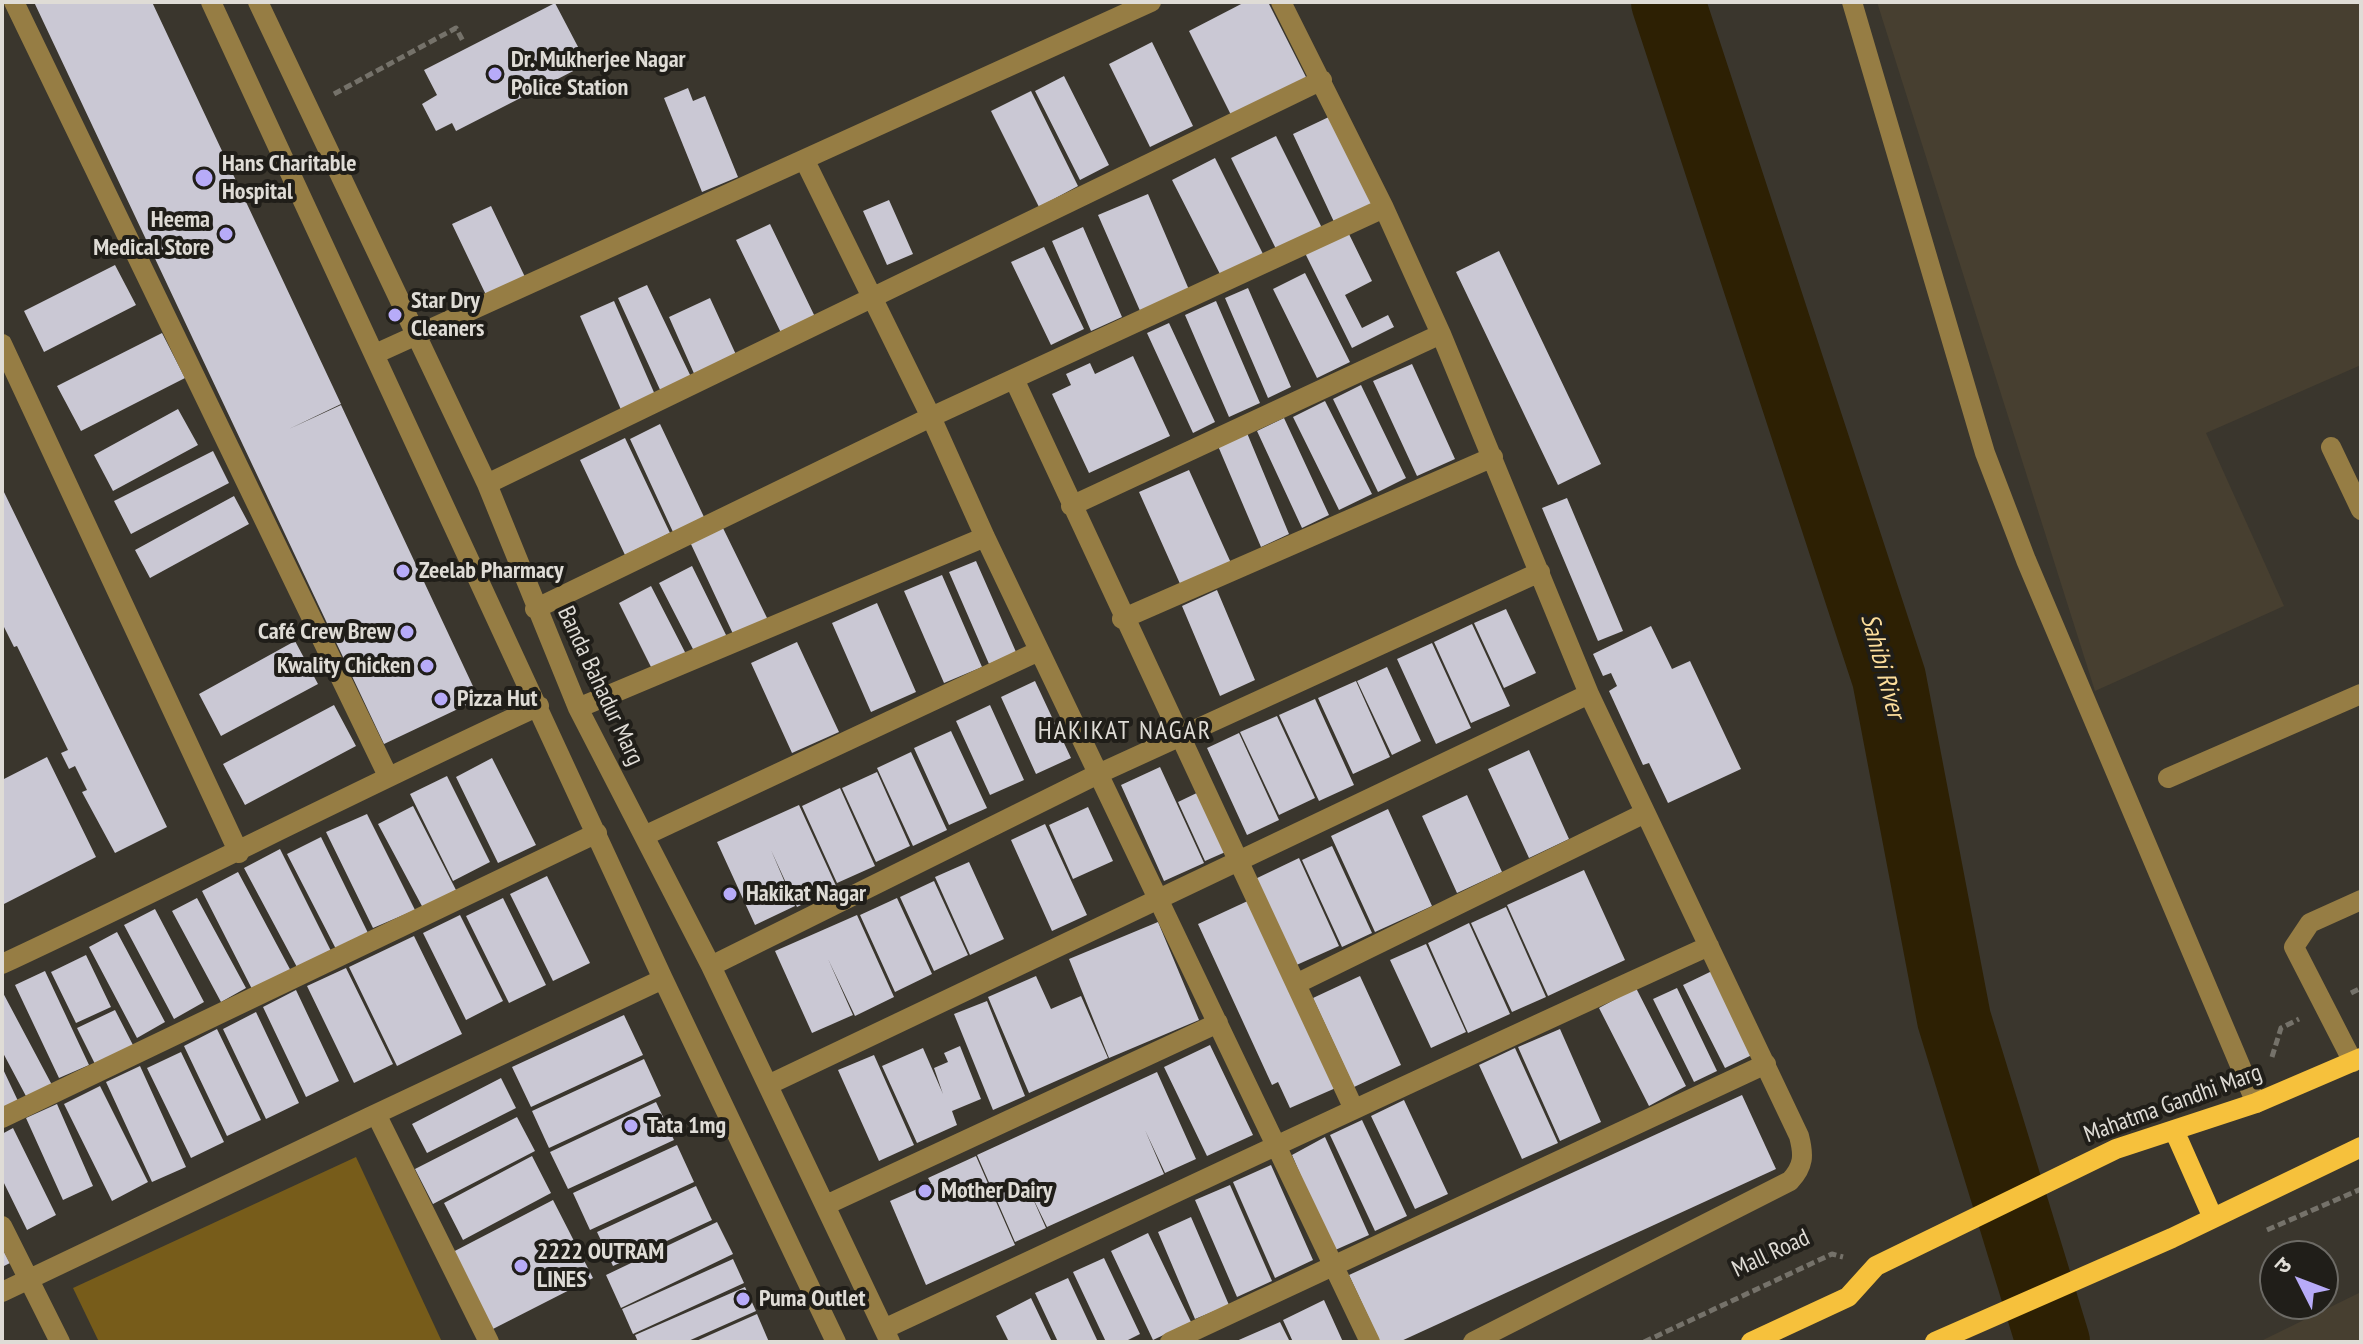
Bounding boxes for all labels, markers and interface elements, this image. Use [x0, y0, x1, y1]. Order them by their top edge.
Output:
place label: Dr. Mukherjee Nagar Police Station [511, 46, 686, 102]
marker: Dr. Mukherjee Nagar Police Station [486, 65, 504, 83]
place label: Hans Charitable Hospital [222, 150, 357, 206]
marker: Hans Charitable Hospital [193, 167, 215, 189]
place label: Heema Medical Store [93, 206, 210, 262]
marker: Heema Medical Store [217, 225, 235, 243]
place label: Star Dry Cleaners [411, 287, 484, 343]
marker: Star Dry Cleaners [386, 306, 404, 324]
place label: Zeelab Pharmacy [419, 557, 564, 585]
marker: Zeelab Pharmacy [394, 562, 412, 580]
street label: Banda Bahadur Marg [551, 602, 649, 770]
water label: Sahibi River [1853, 610, 1911, 722]
place label: Café Crew Brew [258, 618, 391, 646]
marker: Café Crew Brew [398, 623, 416, 641]
place label: Kwality Chicken [277, 652, 411, 680]
marker: Kwality Chicken [418, 657, 436, 675]
place label: Pizza Hut [457, 685, 537, 713]
marker: Pizza Hut [432, 690, 450, 708]
district label: HAKIKAT NAGAR [1038, 716, 1212, 748]
place label: Hakikat Nagar [746, 880, 866, 908]
marker: Hakikat Nagar [721, 885, 739, 903]
street label: Mahatma Gandhi Marg [2080, 1058, 2266, 1150]
place label: Tata 1mg [647, 1112, 726, 1140]
marker: Tata 1mg [622, 1117, 640, 1135]
place label: Mother Dairy [941, 1177, 1052, 1205]
marker: Mother Dairy [916, 1182, 934, 1200]
street label: Mall Road [1728, 1224, 1814, 1284]
place label: 2222 OUTRAM LINES [537, 1238, 664, 1294]
north arrow [2259, 1240, 2339, 1320]
text: उ [2268, 1251, 2297, 1279]
marker: 2222 OUTRAM LINES [512, 1257, 530, 1275]
place label: Puma Outlet [759, 1285, 865, 1313]
marker: Puma Outlet [734, 1290, 752, 1308]

